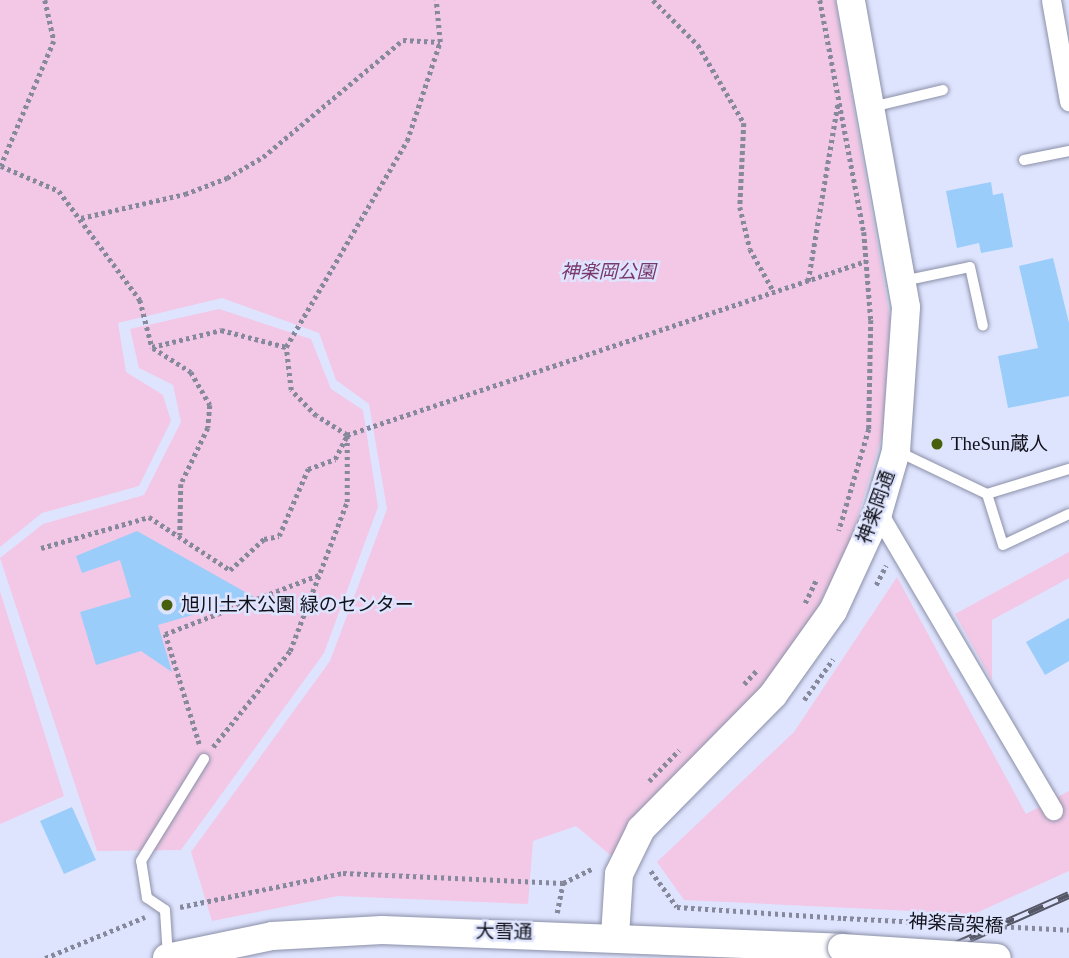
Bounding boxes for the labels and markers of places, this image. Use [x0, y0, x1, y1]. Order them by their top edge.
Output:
place label: TheSun蔵人 [951, 433, 1048, 455]
marker: TheSun蔵人 [929, 436, 945, 452]
place label: 旭川土木公園 緑のセンター [181, 594, 414, 616]
marker: 旭川土木公園 緑のセンター [159, 597, 175, 613]

